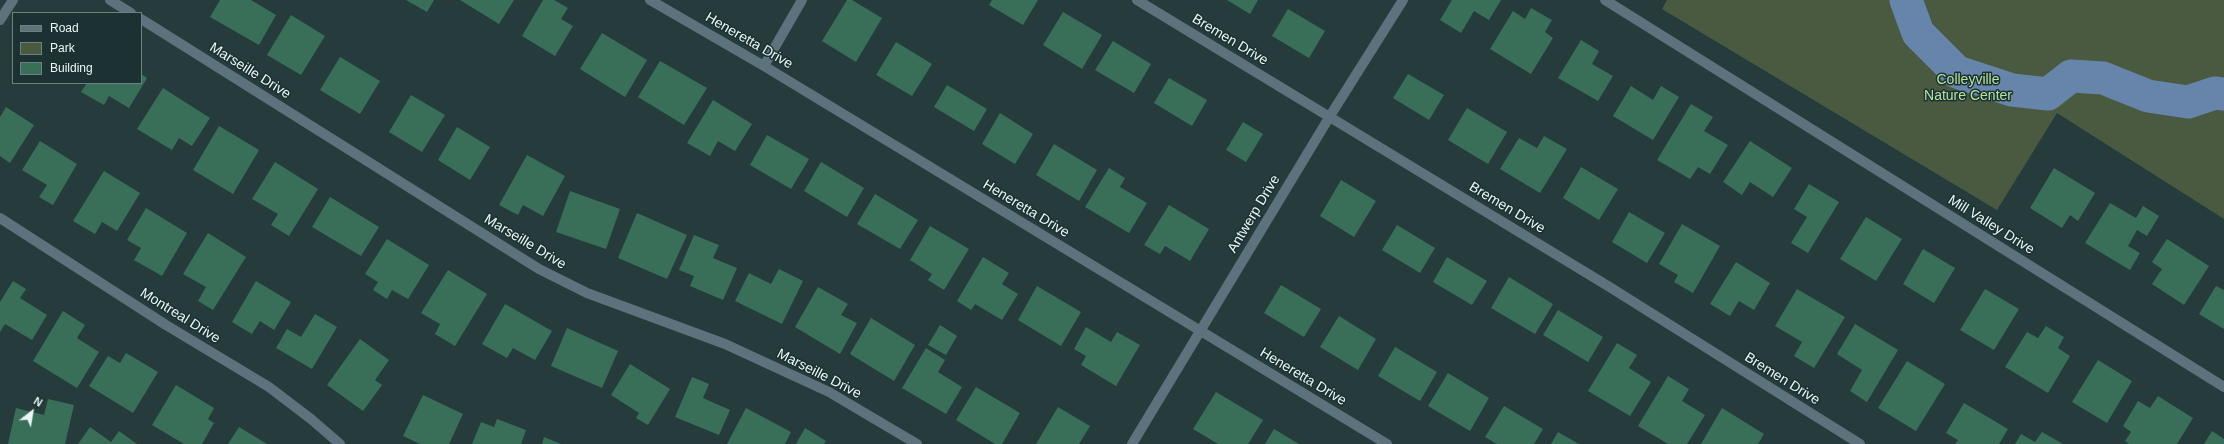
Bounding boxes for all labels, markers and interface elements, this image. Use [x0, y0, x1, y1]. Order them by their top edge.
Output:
street label: Heneretta Drive [702, 9, 796, 73]
street label: Bremen Drive [1189, 11, 1271, 69]
legend [12, 12, 142, 84]
text: Road [50, 21, 79, 35]
street label: Marseille Drive [206, 39, 294, 103]
text: Park [50, 41, 75, 55]
text: Building [50, 61, 93, 75]
park label: Colleyville Nature Center [1924, 72, 2012, 104]
street label: Antwerp Drive [1224, 172, 1284, 256]
street label: Heneretta Drive [980, 177, 1072, 241]
street label: Bremen Drive [1466, 179, 1548, 237]
street label: Mill Valley Drive [1945, 192, 2037, 258]
street label: Marseille Drive [481, 211, 569, 273]
street label: Montreal Drive [137, 285, 223, 347]
street label: Heneretta Drive [1257, 345, 1349, 409]
street label: Marseille Drive [774, 346, 864, 402]
street label: Bremen Drive [1741, 349, 1823, 409]
north arrow [12, 392, 52, 432]
text: N [32, 395, 45, 409]

